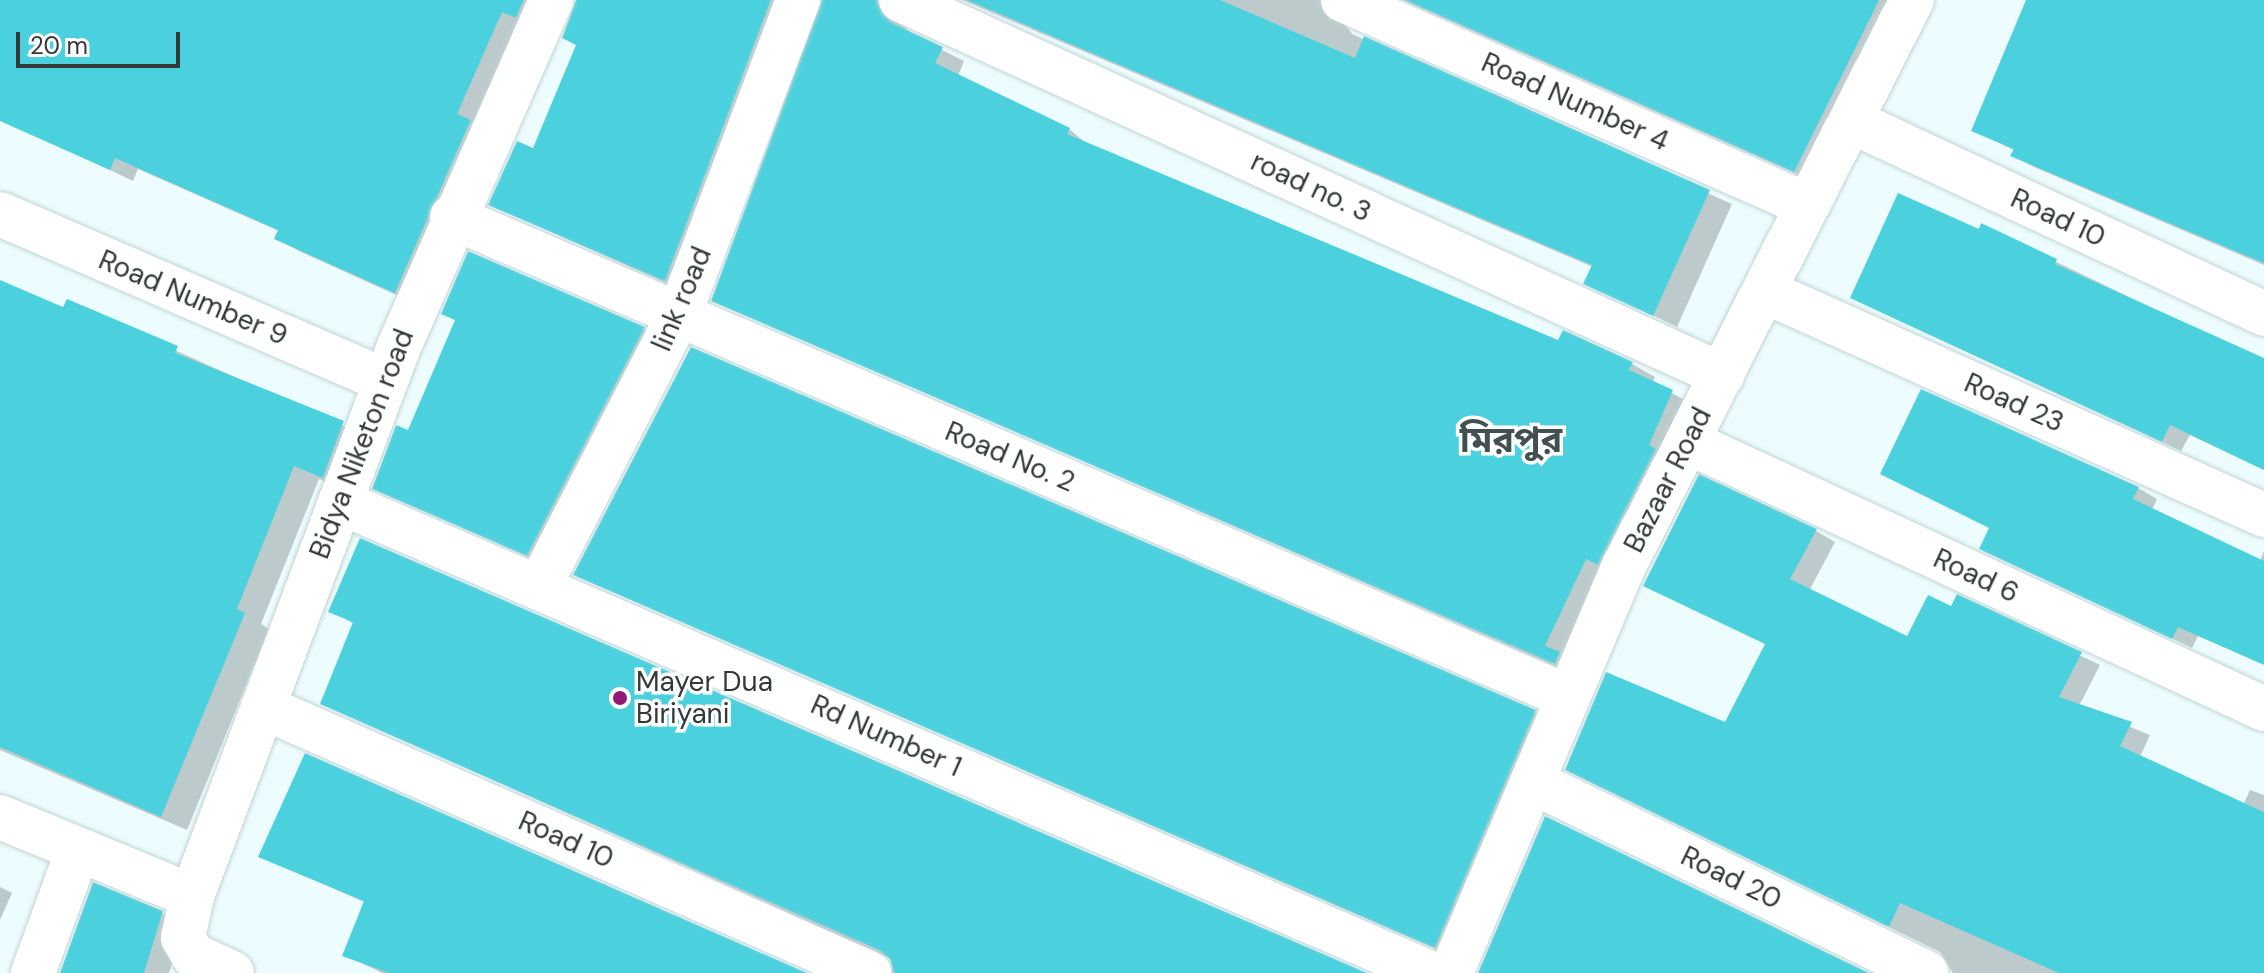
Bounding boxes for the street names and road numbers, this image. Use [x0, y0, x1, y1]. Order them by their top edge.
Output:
street label: Road Number 4 [1476, 46, 1674, 158]
street label: road no. 3 [1245, 145, 1377, 229]
street label: Road 10 [2005, 182, 2111, 254]
street label: link road [645, 242, 719, 356]
street label: Road Number 9 [94, 243, 292, 353]
street label: Bidya Niketon road [303, 325, 421, 563]
street label: Road 23 [1959, 366, 2069, 440]
street label: Bazaar Road [1617, 402, 1719, 558]
street label: Road No. 2 [940, 415, 1080, 499]
street label: Road 6 [1928, 542, 2024, 610]
street label: Rd Number 1 [806, 688, 966, 784]
street label: Road 10 [513, 804, 619, 876]
street label: Road 20 [1675, 839, 1787, 917]

